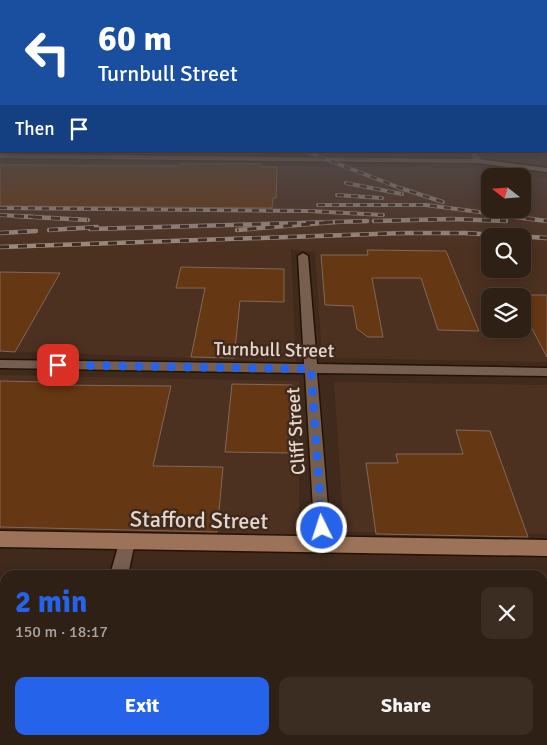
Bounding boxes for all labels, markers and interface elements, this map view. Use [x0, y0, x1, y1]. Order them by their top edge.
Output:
text: 60 m [98, 17, 172, 60]
icon: left [15, 20, 80, 85]
text: Turnbull Street [98, 60, 238, 87]
icon: arrive [65, 115, 93, 143]
text: Then [15, 117, 55, 141]
north arrow [481, 168, 531, 218]
map controls [481, 168, 531, 338]
button: search [481, 228, 531, 278]
button: layers [481, 288, 531, 338]
street label: Turnbull Street [214, 337, 335, 363]
pin [37, 344, 79, 386]
icon: arrive [44, 351, 72, 379]
street label: Cliff Street [281, 386, 311, 476]
position arrow [295, 501, 347, 553]
street label: Stafford Street [130, 505, 269, 535]
text: 2 min [15, 584, 87, 621]
button: close [481, 587, 533, 639]
text: 150 m · 18:17 [15, 622, 108, 642]
button: Exit [15, 677, 269, 735]
button: Share [279, 677, 533, 735]

